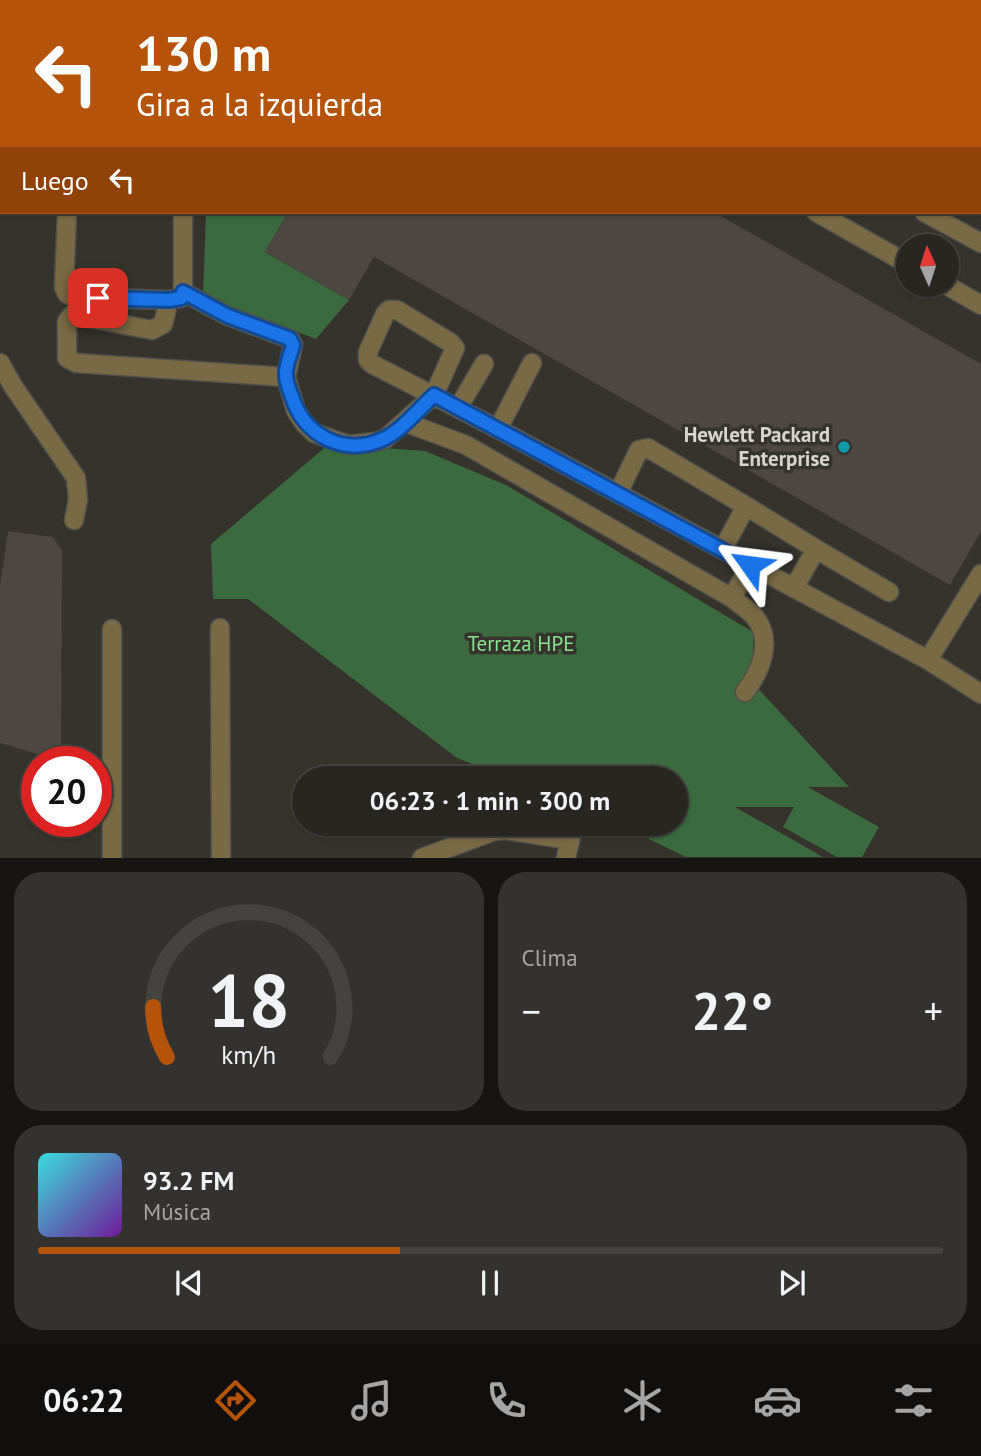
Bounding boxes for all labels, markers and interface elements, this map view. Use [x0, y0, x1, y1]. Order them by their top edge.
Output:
text: 130 m [136, 21, 271, 85]
icon: left [21, 28, 112, 119]
text: Gira a la izquierda [136, 83, 383, 125]
icon: left [103, 161, 141, 199]
text: Luego [21, 164, 89, 197]
north arrow [896, 234, 959, 298]
map controls [896, 234, 959, 297]
pin [68, 268, 128, 328]
icon: arrive [79, 279, 117, 317]
place label: Hewlett Packard Enterprise [684, 421, 830, 472]
marker: Hewlett Packard Enterprise [836, 439, 852, 455]
position arrow [713, 528, 787, 602]
park label: Terraza HPE [468, 630, 574, 657]
speed limit sign: 20 [21, 746, 112, 837]
text: 06:23 · 1 min · 300 m [370, 784, 610, 817]
text: Clima [522, 943, 578, 972]
text: 18 [207, 954, 290, 1048]
text: 22° [691, 977, 773, 1044]
text: − [522, 986, 541, 1035]
text: + [924, 986, 943, 1035]
text: km/h [221, 1039, 276, 1071]
text: 93.2 FM [143, 1164, 234, 1197]
text: Música [143, 1197, 211, 1226]
icon: previous [170, 1264, 208, 1302]
icon: pause [471, 1264, 509, 1302]
icon: next [773, 1264, 811, 1302]
icon: directions [211, 1376, 260, 1425]
icon: music [347, 1376, 396, 1425]
icon: phone [482, 1376, 531, 1425]
icon: climate [618, 1376, 667, 1425]
icon: car [753, 1376, 802, 1425]
icon: filters [889, 1376, 938, 1425]
text: 06:22 [43, 1379, 124, 1421]

